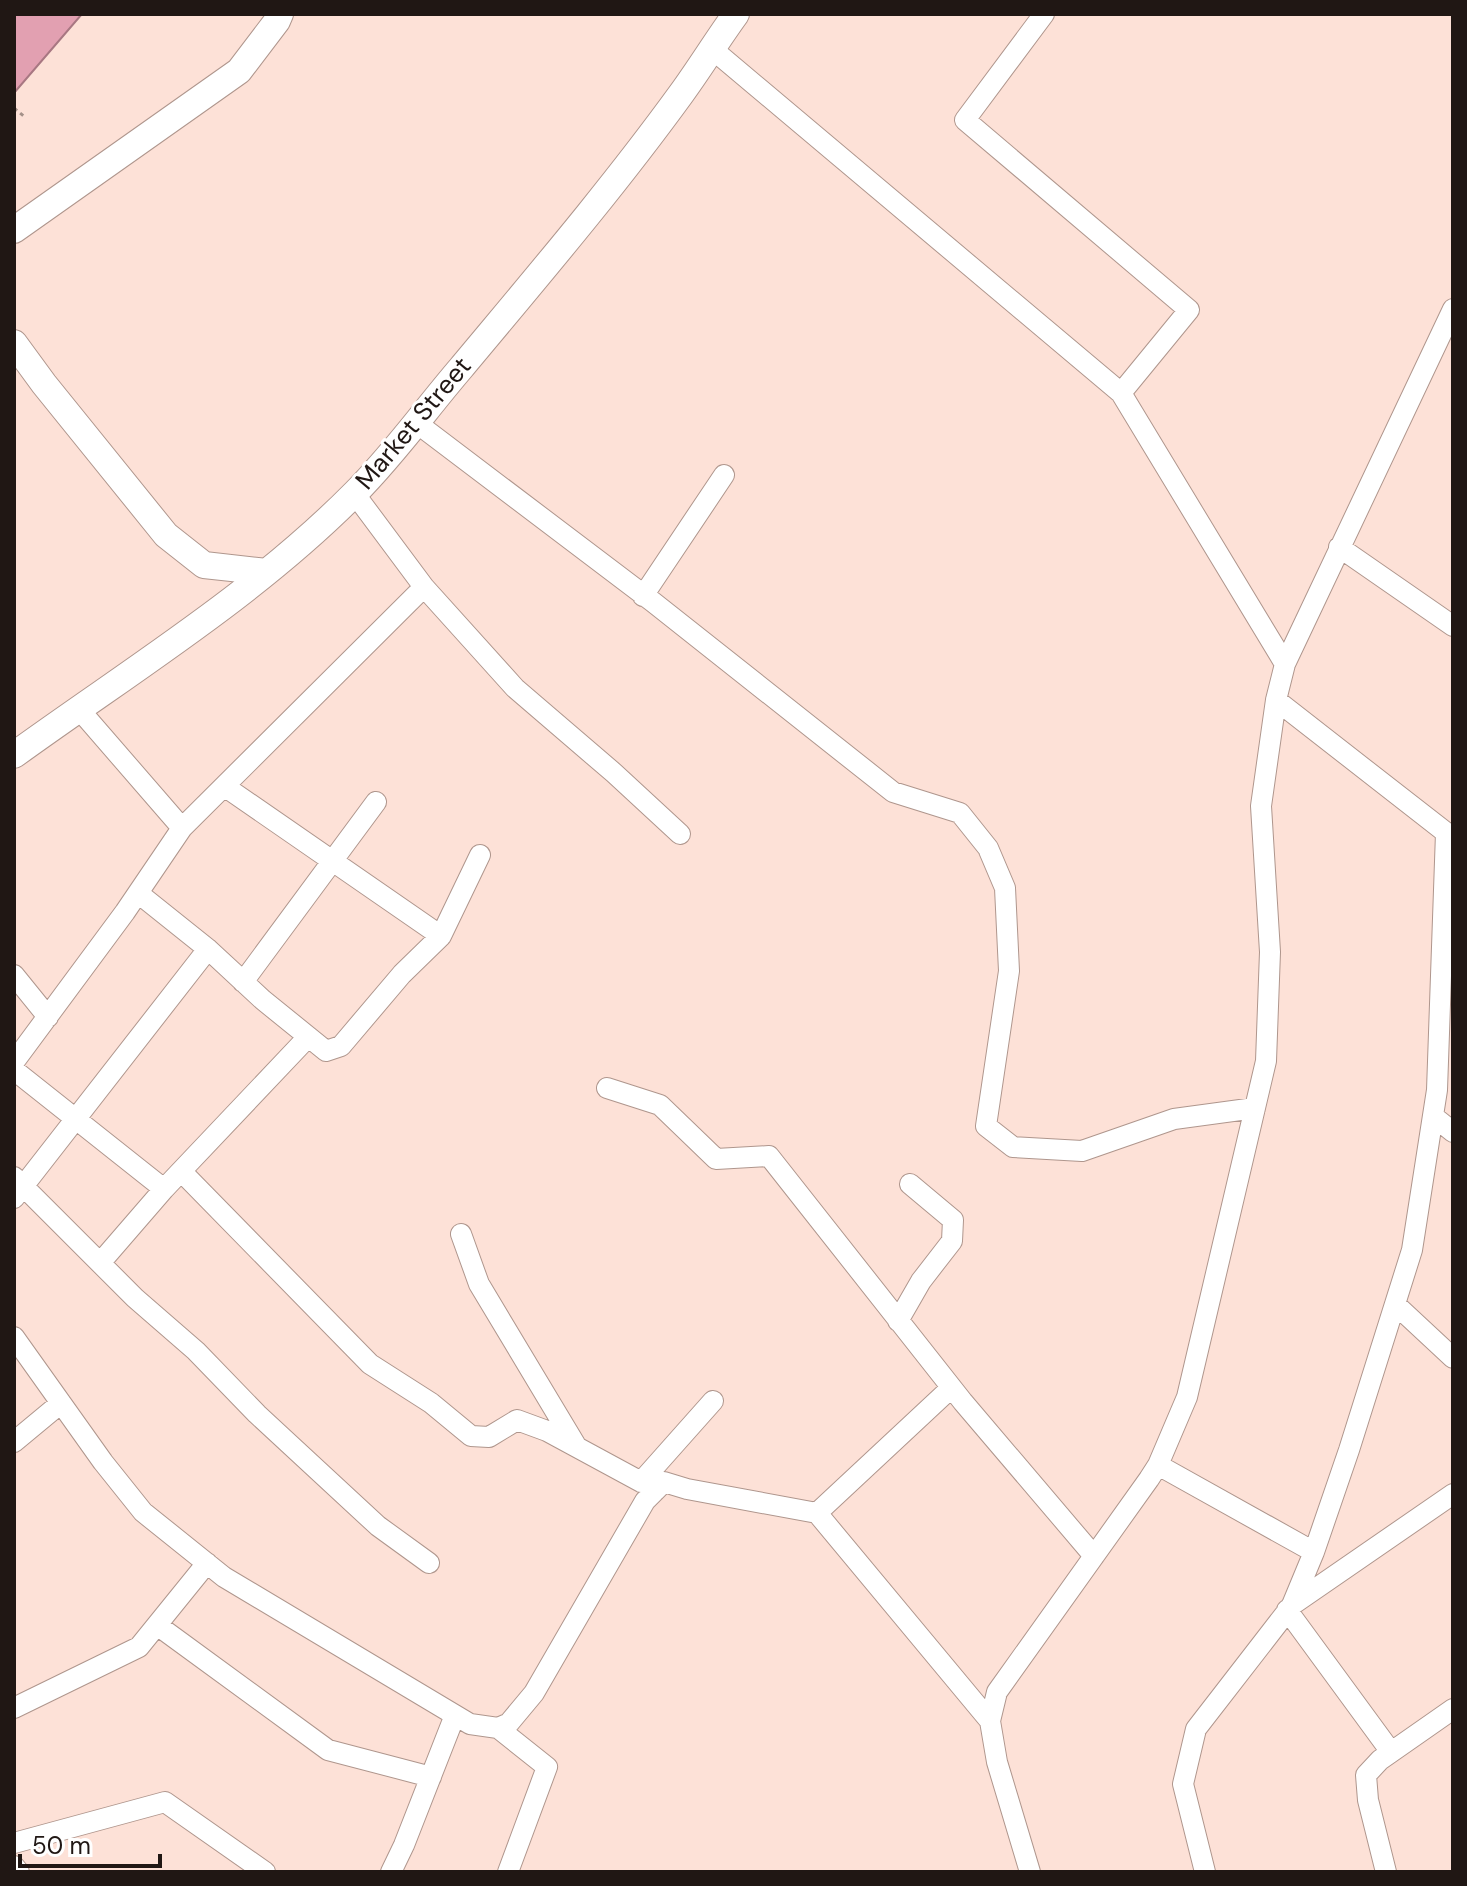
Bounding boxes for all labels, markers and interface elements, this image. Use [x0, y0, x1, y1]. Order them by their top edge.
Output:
street label: Market Street [348, 350, 478, 496]
scale bar [20, 1818, 160, 1868]
text: 50 m [32, 1830, 91, 1861]

